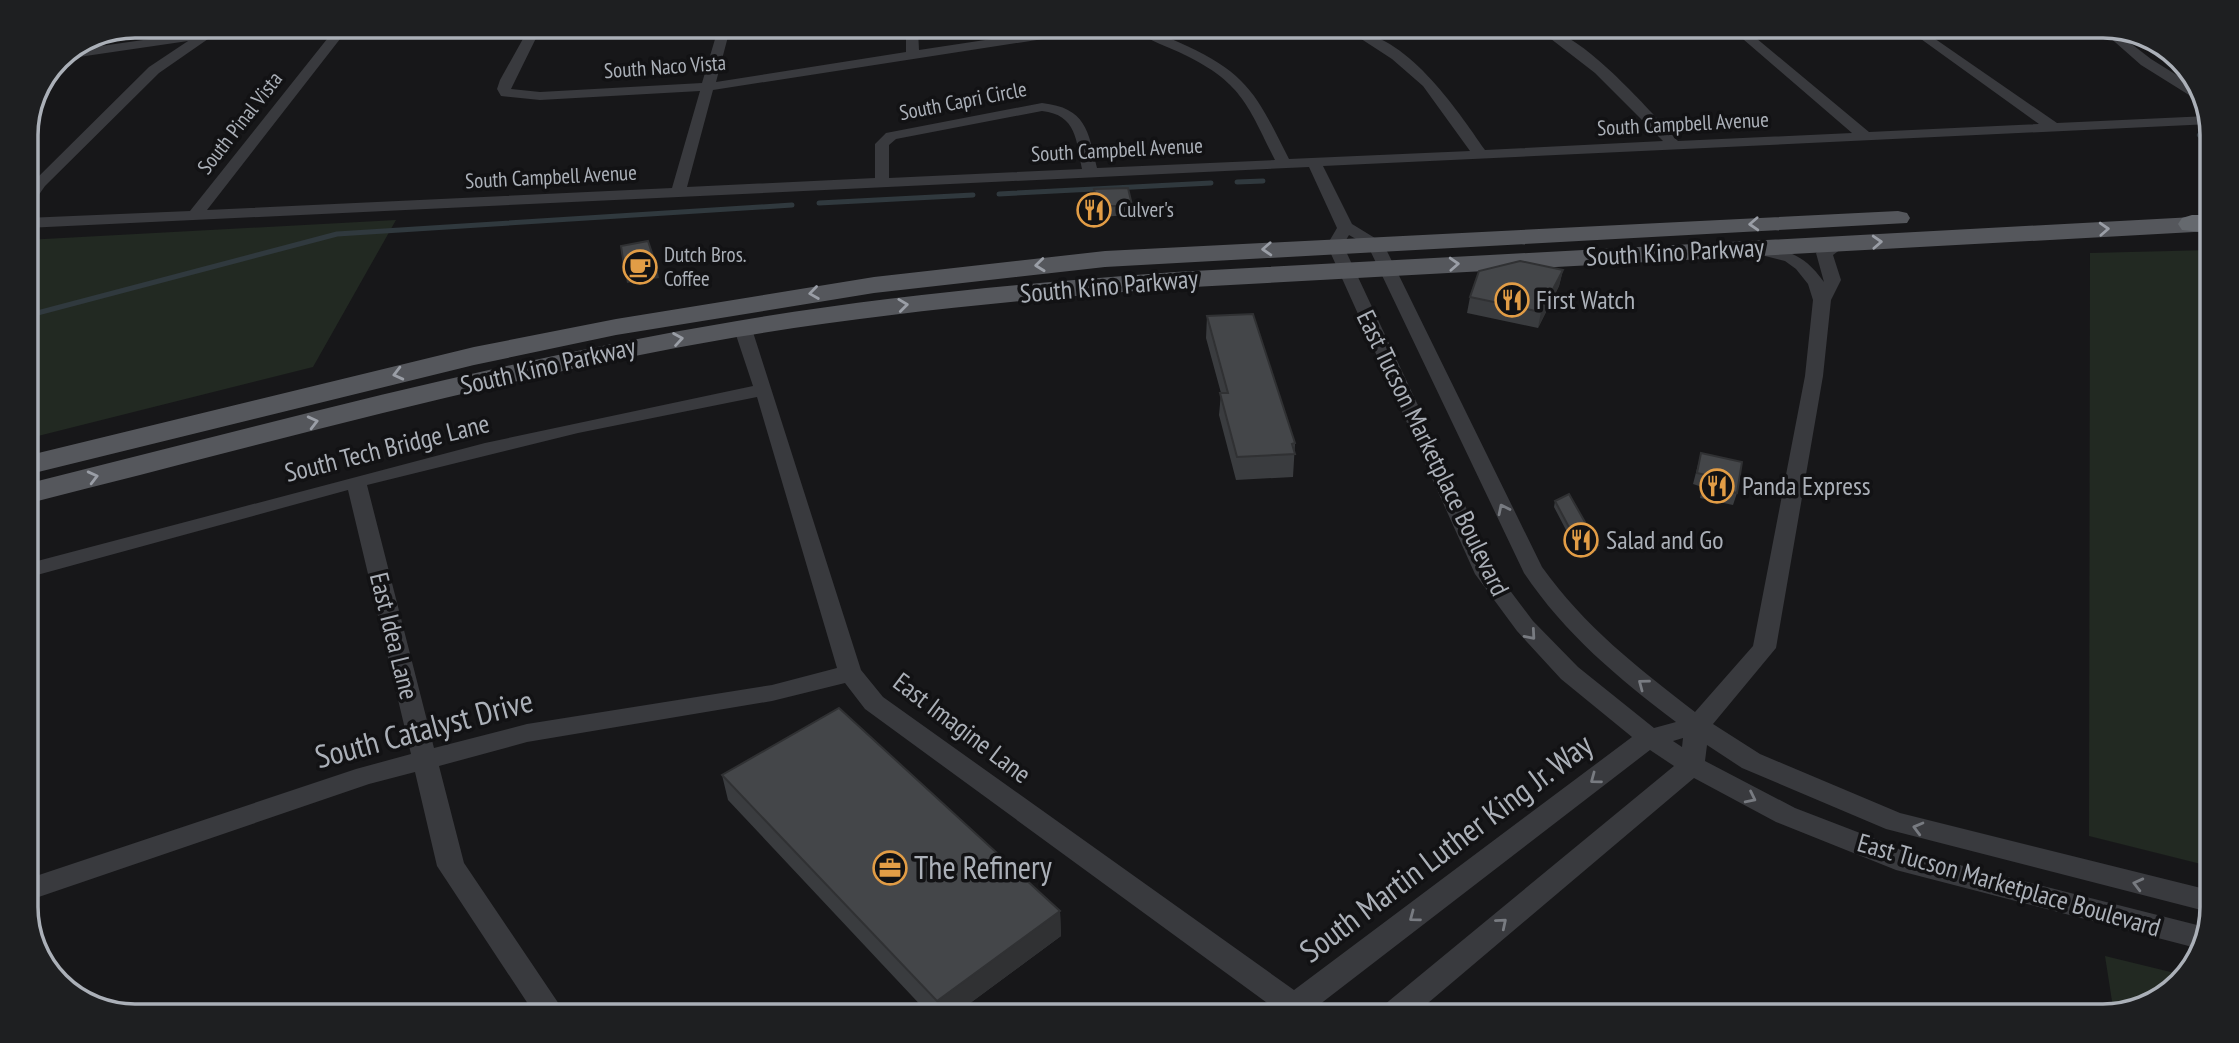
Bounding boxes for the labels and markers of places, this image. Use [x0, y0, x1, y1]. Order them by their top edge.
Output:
restaurant icon: Culver's [1075, 191, 1113, 229]
place label: Culver's [1118, 196, 1174, 223]
place label: Dutch Bros. Coffee [664, 241, 746, 292]
cafe icon: Dutch Bros. Coffee [621, 248, 659, 286]
restaurant icon: First Watch [1493, 281, 1531, 319]
place label: First Watch [1536, 283, 1635, 316]
restaurant icon: Panda Express [1698, 467, 1736, 505]
place label: Panda Express [1742, 469, 1871, 502]
restaurant icon: Salad and Go [1562, 521, 1600, 559]
place label: Salad and Go [1606, 523, 1723, 556]
place label: The Refinery [914, 846, 1052, 888]
office icon: The Refinery [871, 849, 909, 887]

